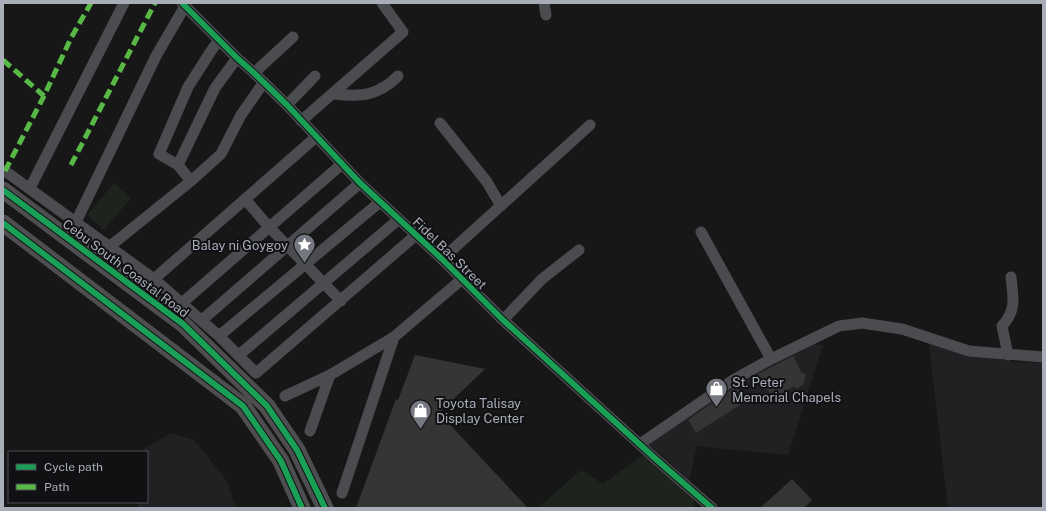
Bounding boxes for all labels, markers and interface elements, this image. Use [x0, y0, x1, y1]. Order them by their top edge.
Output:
street label: Fidel Bas Street [410, 214, 490, 292]
street label: Cebu South Coastal Road [60, 216, 192, 321]
place icon: Balay ni Goygoy [291, 232, 317, 265]
place label: Balay ni Goygoy [192, 238, 288, 253]
place label: St. Peter Memorial Chapels [732, 375, 841, 405]
shop icon: St. Peter Memorial Chapels [703, 376, 729, 409]
place label: Toyota Talisay Display Center [436, 396, 524, 426]
shop icon: Toyota Talisay Display Center [407, 397, 433, 430]
legend [8, 451, 148, 503]
text: Cycle path [44, 460, 103, 474]
text: Path [44, 480, 70, 494]

